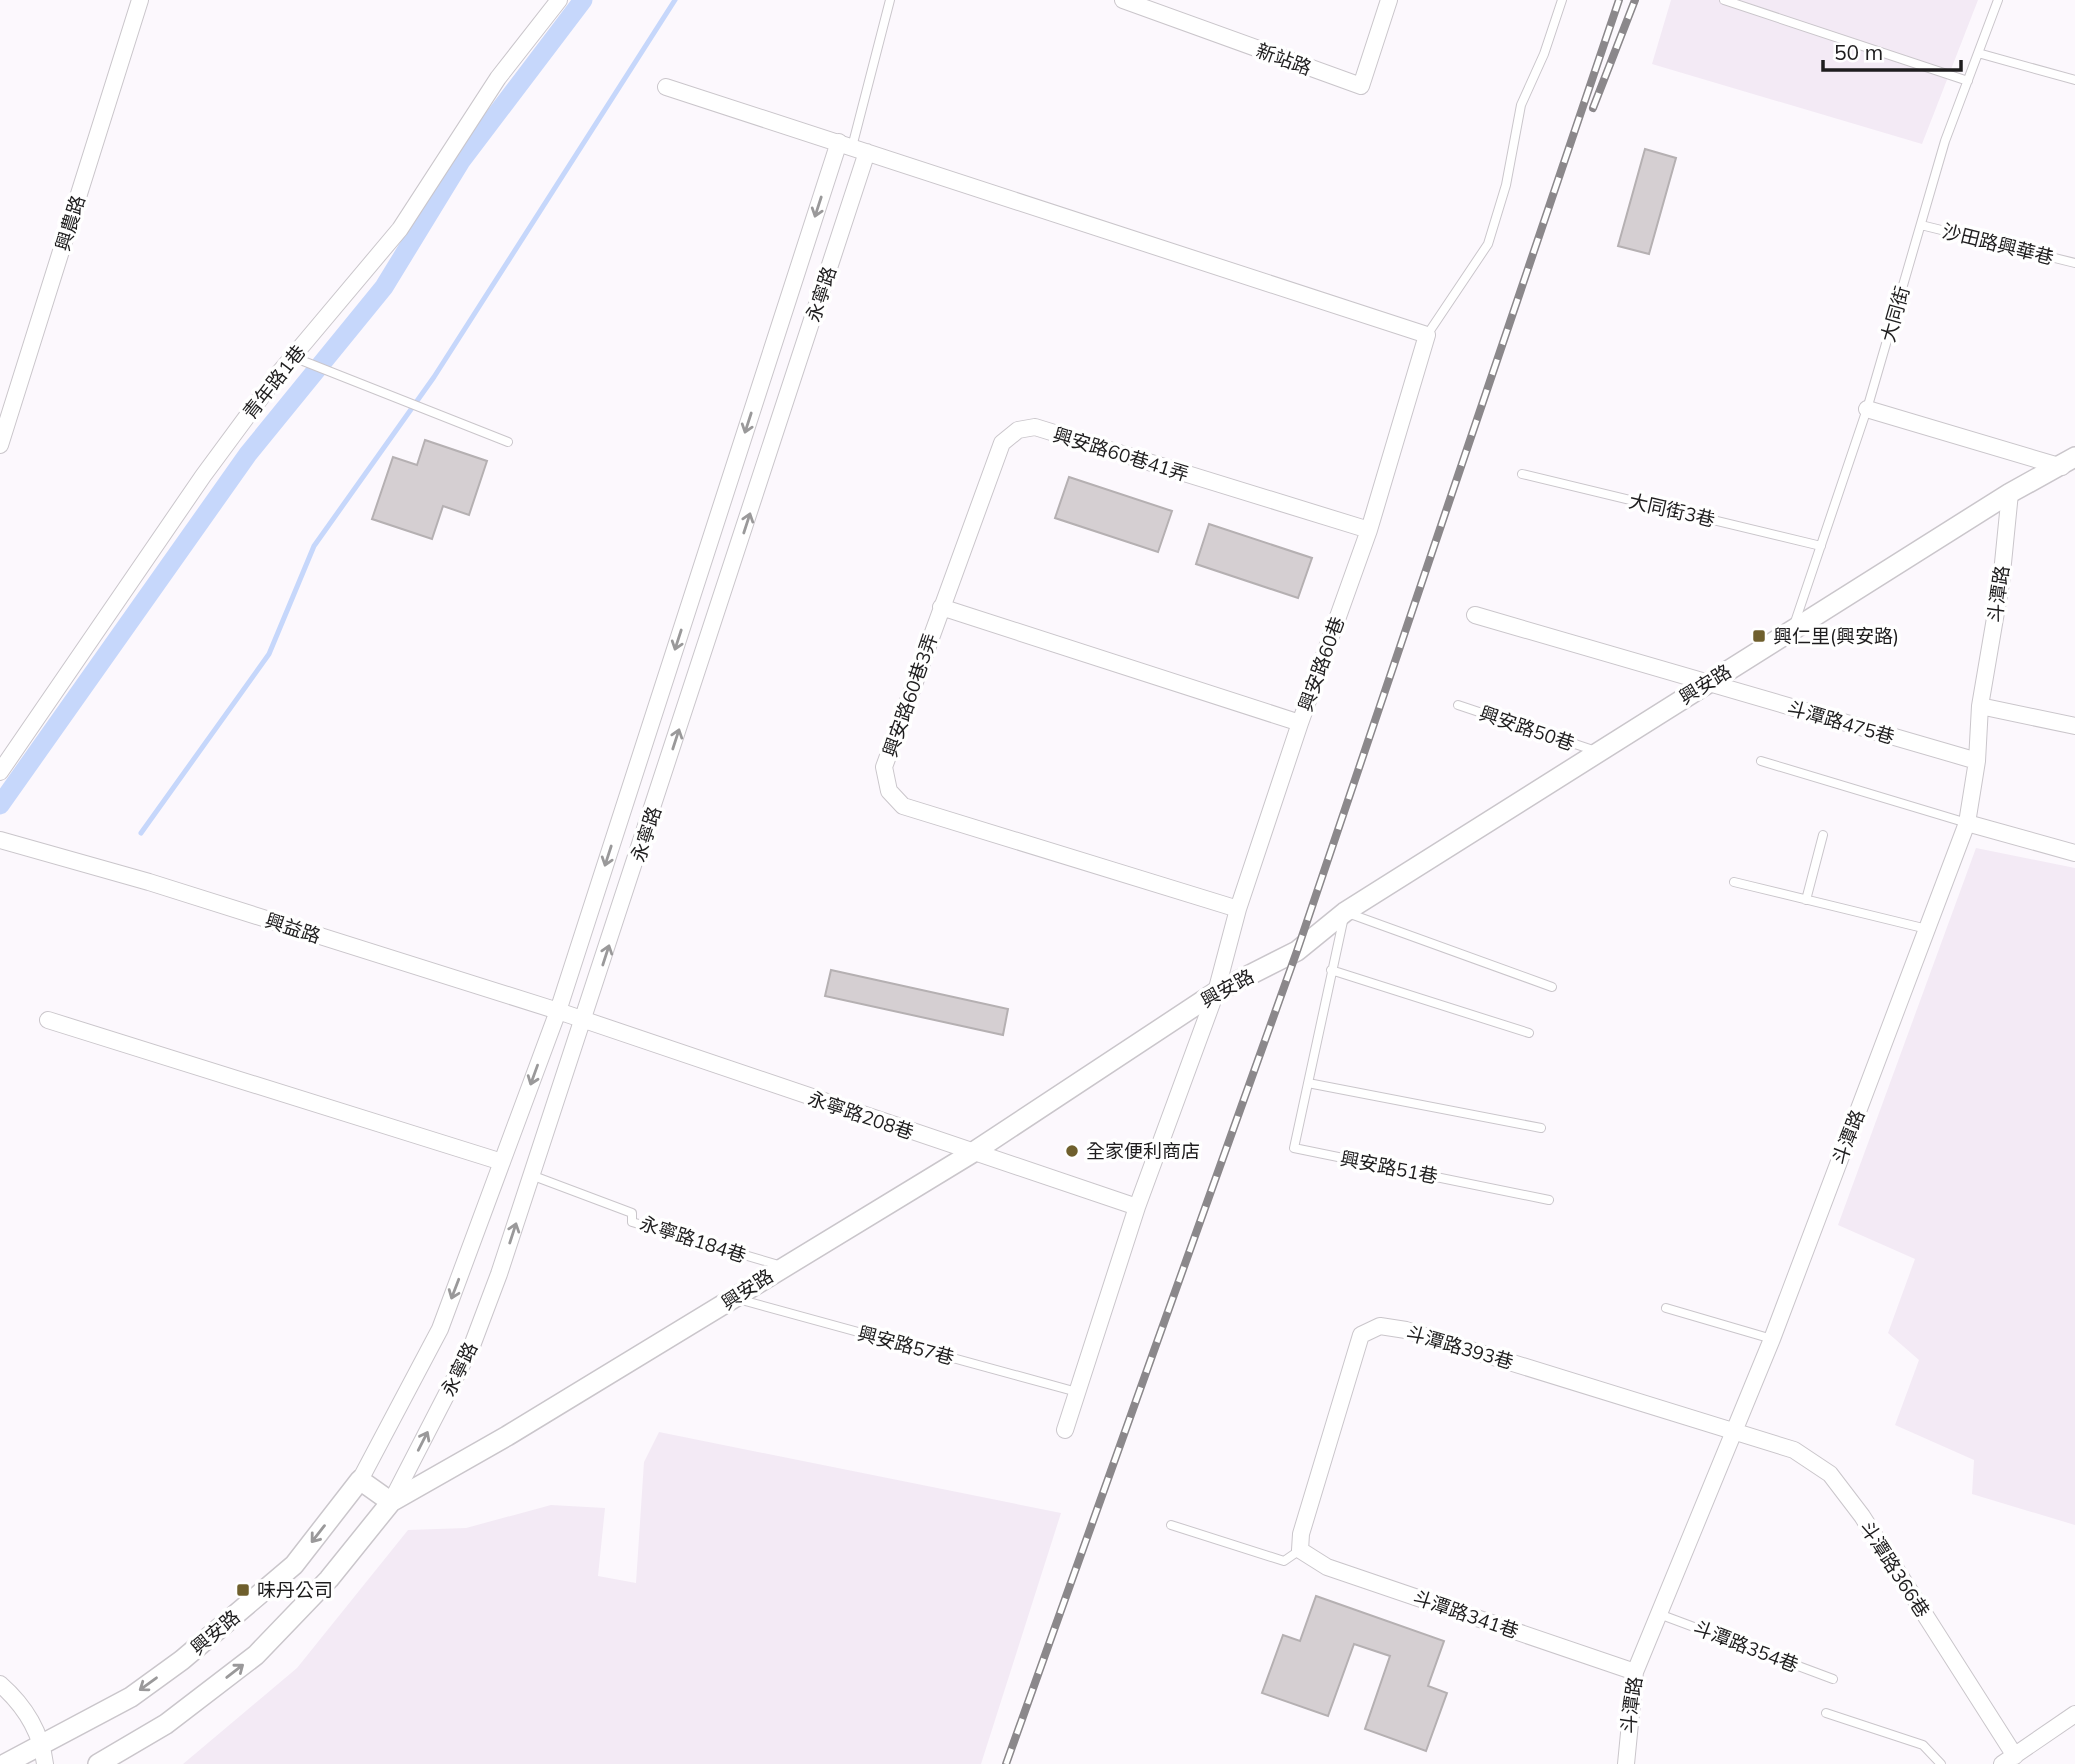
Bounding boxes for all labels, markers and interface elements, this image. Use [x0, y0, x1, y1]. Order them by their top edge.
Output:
scale bar [1823, 28, 1961, 72]
street label: 新站路 [1253, 38, 1315, 80]
text: 50 m [1834, 39, 1883, 65]
street label: 興農路 [50, 192, 90, 254]
one-way arrow [811, 195, 823, 217]
street label: 沙田路興華巷 [1940, 219, 2056, 269]
street label: 永寧路 [801, 263, 841, 325]
street label: 大同街 [1876, 283, 1914, 345]
street label: 青年路1巷 [238, 340, 310, 424]
one-way arrow [741, 412, 753, 434]
street label: 興安路60巷41弄 [1050, 422, 1192, 486]
street label: 大同街3巷 [1627, 488, 1717, 532]
one-way arrow [742, 512, 754, 534]
street label: 斗潭路 [1982, 564, 2014, 624]
street label: 興安路60巷 [1293, 613, 1349, 715]
place label: 興仁里(興安路) [1773, 624, 1899, 648]
one-way arrow [671, 628, 683, 650]
marker: 興仁里(興安路) [1751, 628, 1767, 644]
street label: 興安路60巷3弄 [878, 630, 942, 760]
street label: 興安路 [1674, 659, 1736, 709]
street label: 斗潭路475巷 [1785, 695, 1897, 749]
street label: 興安路50巷 [1476, 701, 1578, 755]
one-way arrow [671, 728, 684, 750]
street label: 永寧路 [626, 803, 666, 865]
one-way arrow [601, 845, 613, 867]
street label: 興益路 [262, 908, 324, 948]
one-way arrow [601, 945, 613, 967]
street label: 興安路 [1196, 964, 1258, 1012]
one-way arrow [527, 1064, 540, 1086]
street label: 永寧路208巷 [805, 1086, 917, 1144]
street label: 斗潭路 [1827, 1106, 1869, 1168]
place label: 全家便利商店 [1086, 1139, 1200, 1163]
marker: 全家便利商店 [1064, 1143, 1080, 1159]
street label: 興安路51巷 [1338, 1146, 1440, 1188]
street label: 永寧路184巷 [637, 1211, 749, 1267]
one-way arrow [507, 1222, 520, 1244]
street label: 興安路 [717, 1263, 777, 1315]
one-way arrow [448, 1277, 460, 1299]
street label: 斗潭路393巷 [1404, 1320, 1516, 1374]
street label: 興安路57巷 [855, 1321, 957, 1369]
street label: 永寧路 [436, 1338, 482, 1400]
one-way arrow [416, 1432, 430, 1452]
street label: 斗潭路366巷 [1855, 1516, 1935, 1622]
one-way arrow [310, 1524, 325, 1543]
place label: 味丹公司 [257, 1578, 333, 1602]
marker: 味丹公司 [235, 1582, 251, 1598]
street label: 斗潭路341巷 [1410, 1585, 1522, 1643]
street label: 興安路 [185, 1604, 245, 1660]
street label: 斗潭路354巷 [1690, 1615, 1802, 1677]
one-way arrow [225, 1663, 244, 1678]
street label: 斗潭路 [1615, 1675, 1647, 1735]
one-way arrow [139, 1677, 158, 1691]

